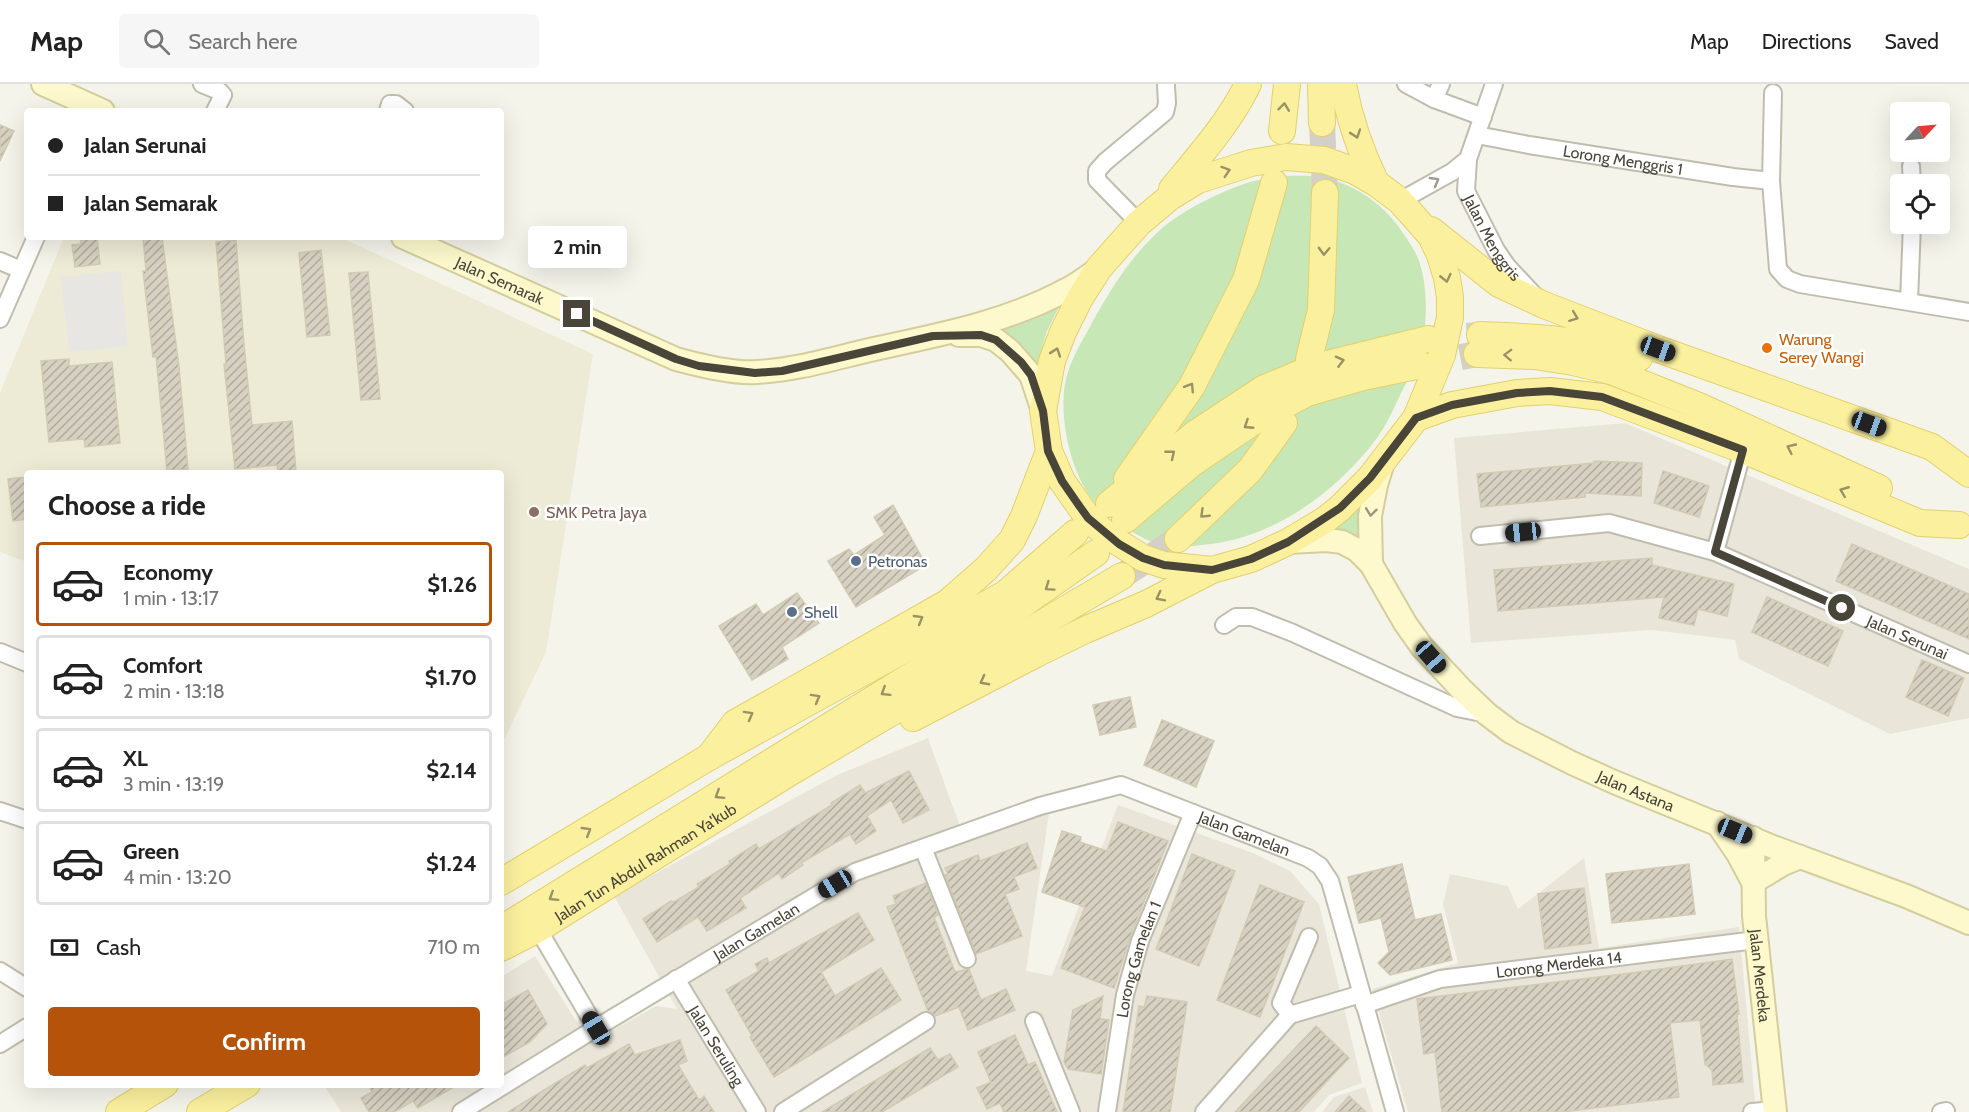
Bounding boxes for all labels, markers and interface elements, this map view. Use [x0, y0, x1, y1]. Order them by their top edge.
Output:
search box [119, 14, 539, 68]
text: Map [30, 24, 83, 58]
icon: search [140, 25, 173, 58]
text: Search here [188, 28, 297, 55]
text: Map [1690, 29, 1729, 54]
text: Directions [1762, 29, 1851, 54]
text: Saved [1884, 29, 1939, 54]
north arrow [1890, 102, 1950, 162]
map controls [1890, 102, 1950, 234]
one-way arrow [1278, 103, 1290, 112]
one-way arrow [1349, 129, 1362, 139]
text: Jalan Serunai [84, 132, 207, 159]
street label: Lorong Menggris 1 [1562, 141, 1684, 178]
one-way arrow [1220, 166, 1231, 178]
button: locate [1890, 174, 1950, 234]
one-way arrow [1429, 177, 1439, 188]
text: Jalan Semarak [84, 190, 218, 217]
street label: Jalan Menggris [1459, 190, 1525, 285]
callout: 2 min [528, 227, 626, 269]
text: 2 min [553, 235, 602, 259]
one-way arrow [1318, 247, 1330, 256]
street label: Jalan Semarak [452, 252, 548, 309]
one-way arrow [1439, 273, 1452, 283]
route end [563, 300, 590, 327]
one-way arrow [1568, 310, 1579, 322]
place label: Warung Serey Wangi [1779, 330, 1864, 367]
car [1638, 334, 1678, 364]
marker: Warung Serey Wangi [1760, 341, 1774, 355]
one-way arrow [1048, 347, 1061, 358]
one-way arrow [1504, 349, 1513, 362]
one-way arrow [1335, 356, 1345, 369]
one-way arrow [1183, 383, 1195, 393]
car [1849, 409, 1889, 439]
one-way arrow [1244, 418, 1255, 429]
one-way arrow [1786, 443, 1797, 455]
one-way arrow [1164, 451, 1175, 462]
one-way arrow [1839, 487, 1850, 499]
text: Choose a ride [48, 489, 206, 522]
place label: SMK Petra Jaya [546, 503, 647, 522]
marker: SMK Petra Jaya [527, 505, 541, 519]
one-way arrow [1200, 506, 1211, 517]
one-way arrow [1365, 508, 1378, 517]
car [1504, 521, 1542, 543]
place label: Petronas [868, 552, 928, 571]
marker: Petronas [849, 554, 863, 568]
icon: car [51, 557, 105, 611]
text: Economy [123, 559, 213, 586]
text: $1.26 [427, 571, 477, 598]
one-way arrow [1044, 580, 1055, 591]
text: 1 min · 13:17 [123, 586, 219, 610]
one-way arrow [1155, 589, 1166, 601]
route start [1828, 594, 1855, 621]
place label: Shell [804, 603, 838, 622]
marker: Shell [785, 605, 799, 619]
street label: Jalan Serunai [1863, 610, 1951, 663]
one-way arrow [912, 615, 923, 627]
car [1412, 638, 1450, 676]
icon: car [51, 650, 105, 704]
text: Comfort [123, 652, 202, 679]
text: $1.70 [425, 664, 477, 691]
one-way arrow [980, 674, 990, 685]
text: 2 min · 13:18 [123, 679, 225, 703]
one-way arrow [881, 685, 891, 697]
one-way arrow [810, 694, 820, 706]
one-way arrow [743, 711, 753, 722]
icon: car [51, 743, 105, 797]
text: XL [123, 745, 148, 772]
text: $2.14 [426, 757, 477, 784]
street label: Jalan Astana [1593, 766, 1678, 815]
text: 3 min · 13:19 [123, 772, 224, 796]
one-way arrow [715, 787, 725, 799]
street label: Jalan Tun Abdul Rahman Ya'kub [550, 799, 740, 926]
street label: Jalan Gamelan [1195, 806, 1293, 860]
car [1715, 816, 1755, 846]
one-way arrow [581, 826, 591, 838]
icon: car [51, 836, 105, 890]
text: Green [123, 838, 179, 865]
text: $1.24 [426, 850, 477, 877]
text: 4 min · 13:20 [123, 865, 232, 889]
car [815, 867, 855, 901]
one-way arrow [549, 890, 559, 902]
street label: Jalan Gamelan [709, 898, 803, 965]
street label: Lorong Gamelan 1 [1112, 899, 1165, 1019]
street label: Jalan Merdeka [1746, 927, 1775, 1023]
icon: cash [48, 931, 81, 964]
text: Cash [96, 934, 141, 961]
text: 710 m [427, 935, 480, 959]
street label: Lorong Merdeka 14 [1495, 947, 1623, 982]
street label: Jalan Seruling [684, 1001, 749, 1090]
button: Confirm [48, 1007, 480, 1076]
car [579, 1008, 613, 1048]

